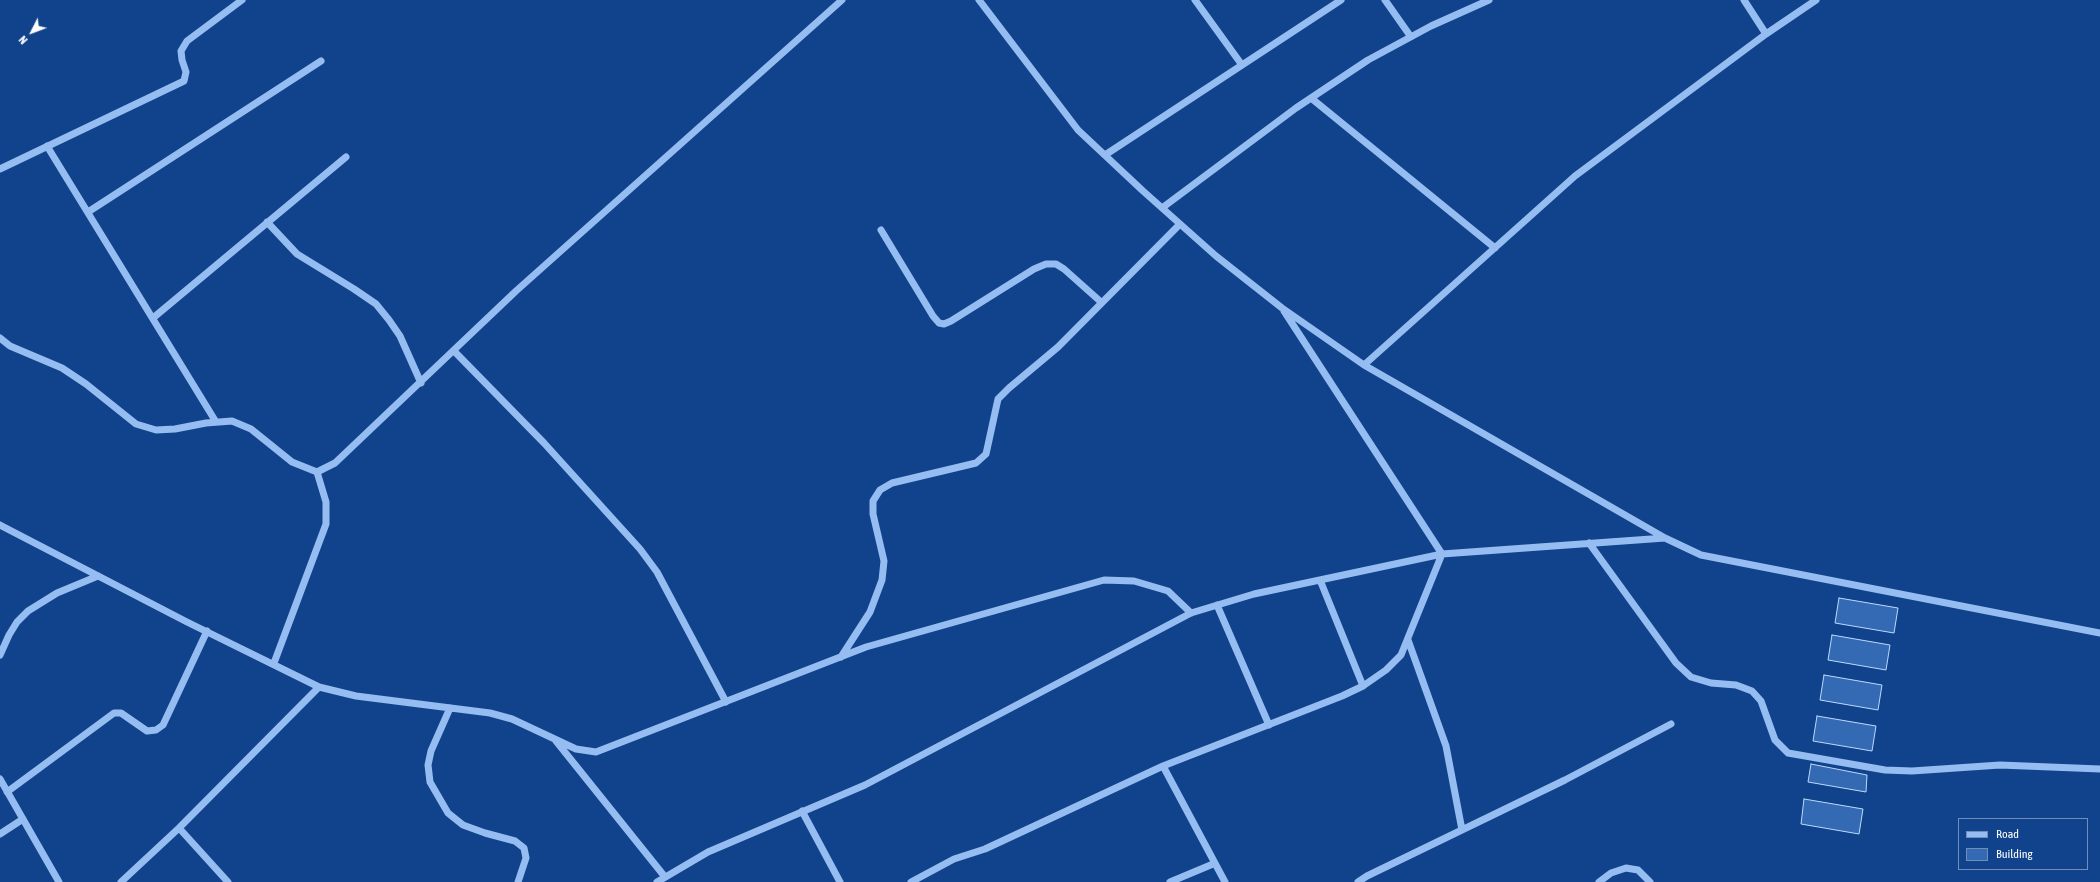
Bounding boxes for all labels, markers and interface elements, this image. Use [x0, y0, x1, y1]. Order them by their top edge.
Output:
north arrow [12, 12, 52, 52]
text: N [16, 34, 30, 46]
legend [1958, 818, 2088, 870]
text: Road [1996, 827, 2019, 841]
text: Building [1996, 847, 2033, 861]

